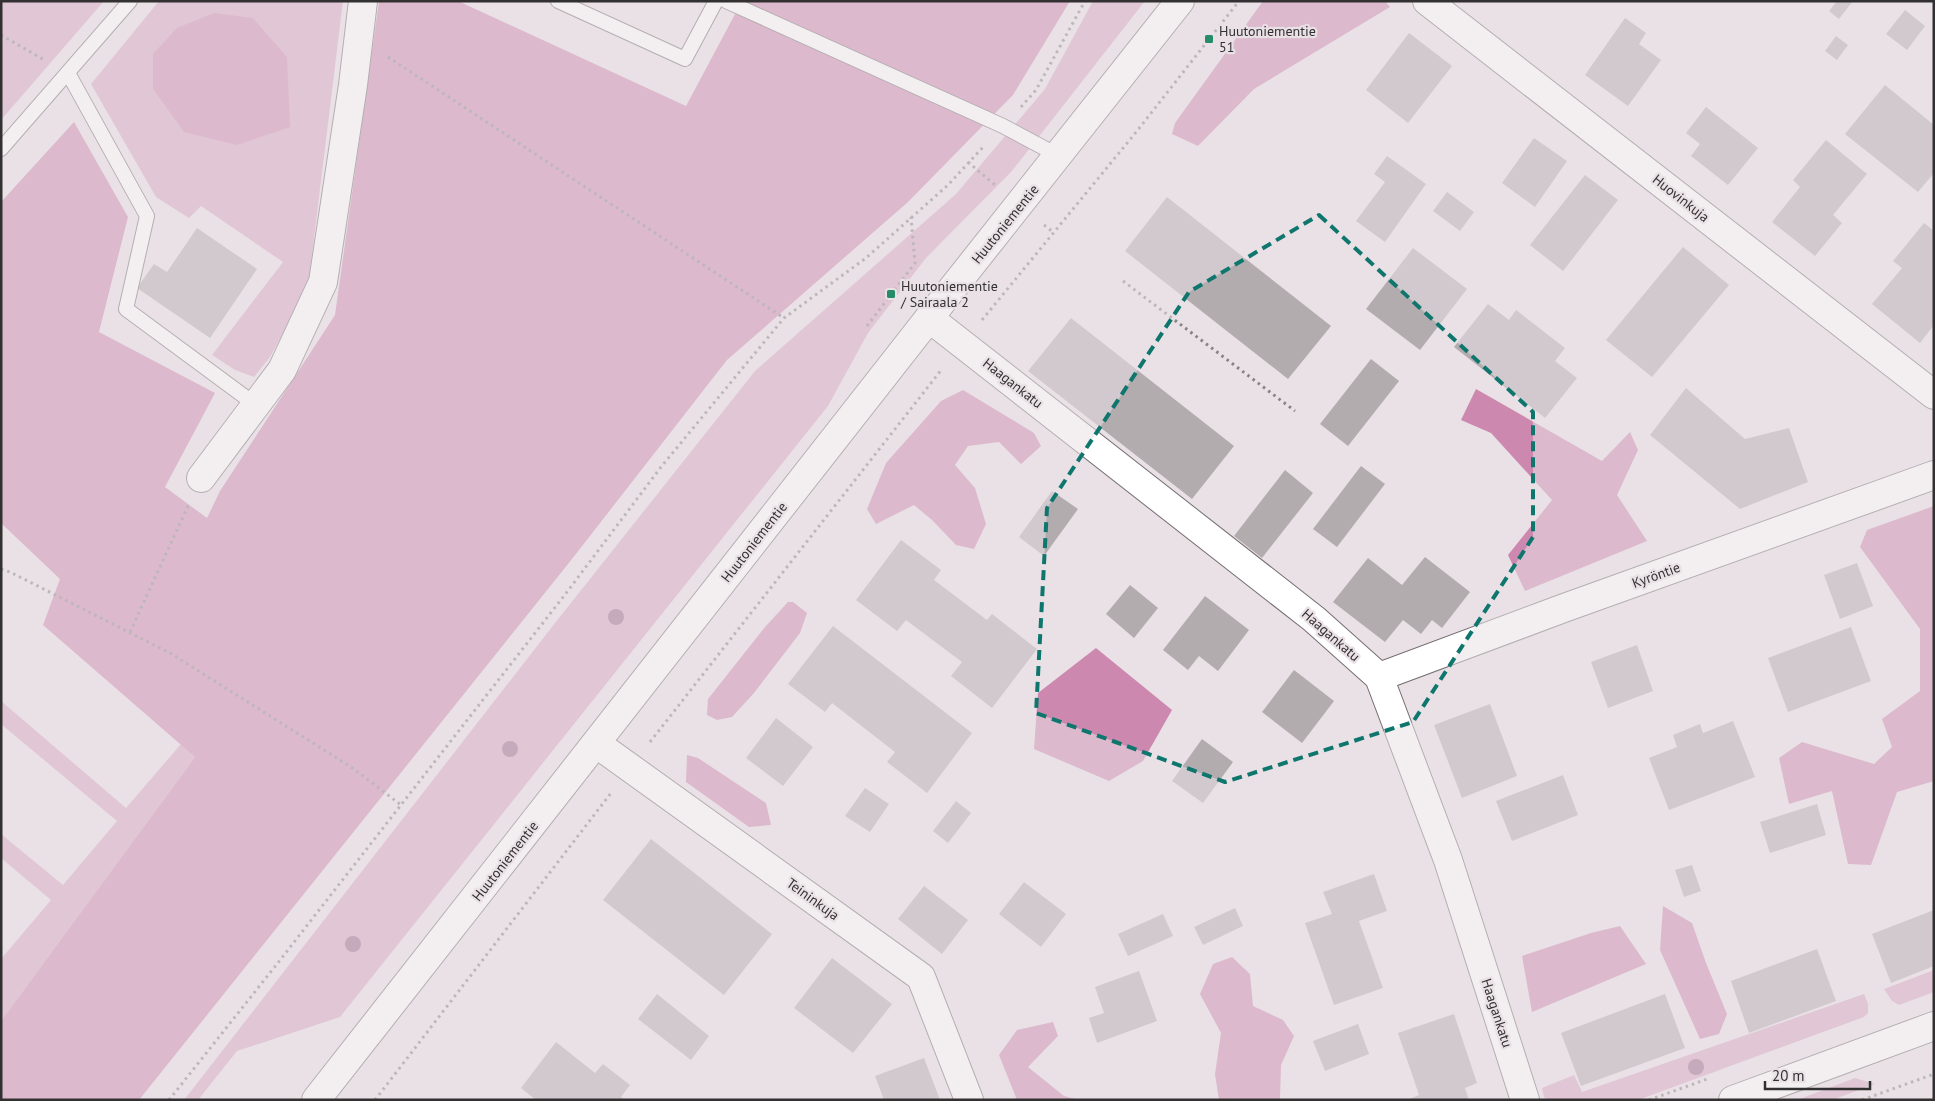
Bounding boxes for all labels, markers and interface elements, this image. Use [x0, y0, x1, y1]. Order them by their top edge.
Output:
place label: Huutoniementie 51 [1219, 22, 1316, 56]
marker: Huutoniementie 51 [1203, 33, 1215, 45]
street label: Huovinkuja [1649, 170, 1713, 226]
street label: Huutoniementie [968, 181, 1042, 267]
place label: Huutoniementie / Sairaala 2 [900, 277, 998, 311]
marker: Huutoniementie / Sairaala 2 [885, 288, 897, 300]
street label: Haagankatu [979, 354, 1047, 412]
street label: Huutoniementie [717, 498, 791, 586]
street label: Kyröntie [1630, 558, 1682, 592]
street label: Haagankatu [1298, 605, 1364, 665]
street label: Huutoniementie [468, 817, 542, 905]
street label: Teininkuja [783, 874, 843, 924]
street label: Haagankatu [1477, 976, 1517, 1050]
scale bar [1765, 1058, 1870, 1090]
text: 20 m [1772, 1066, 1805, 1085]

